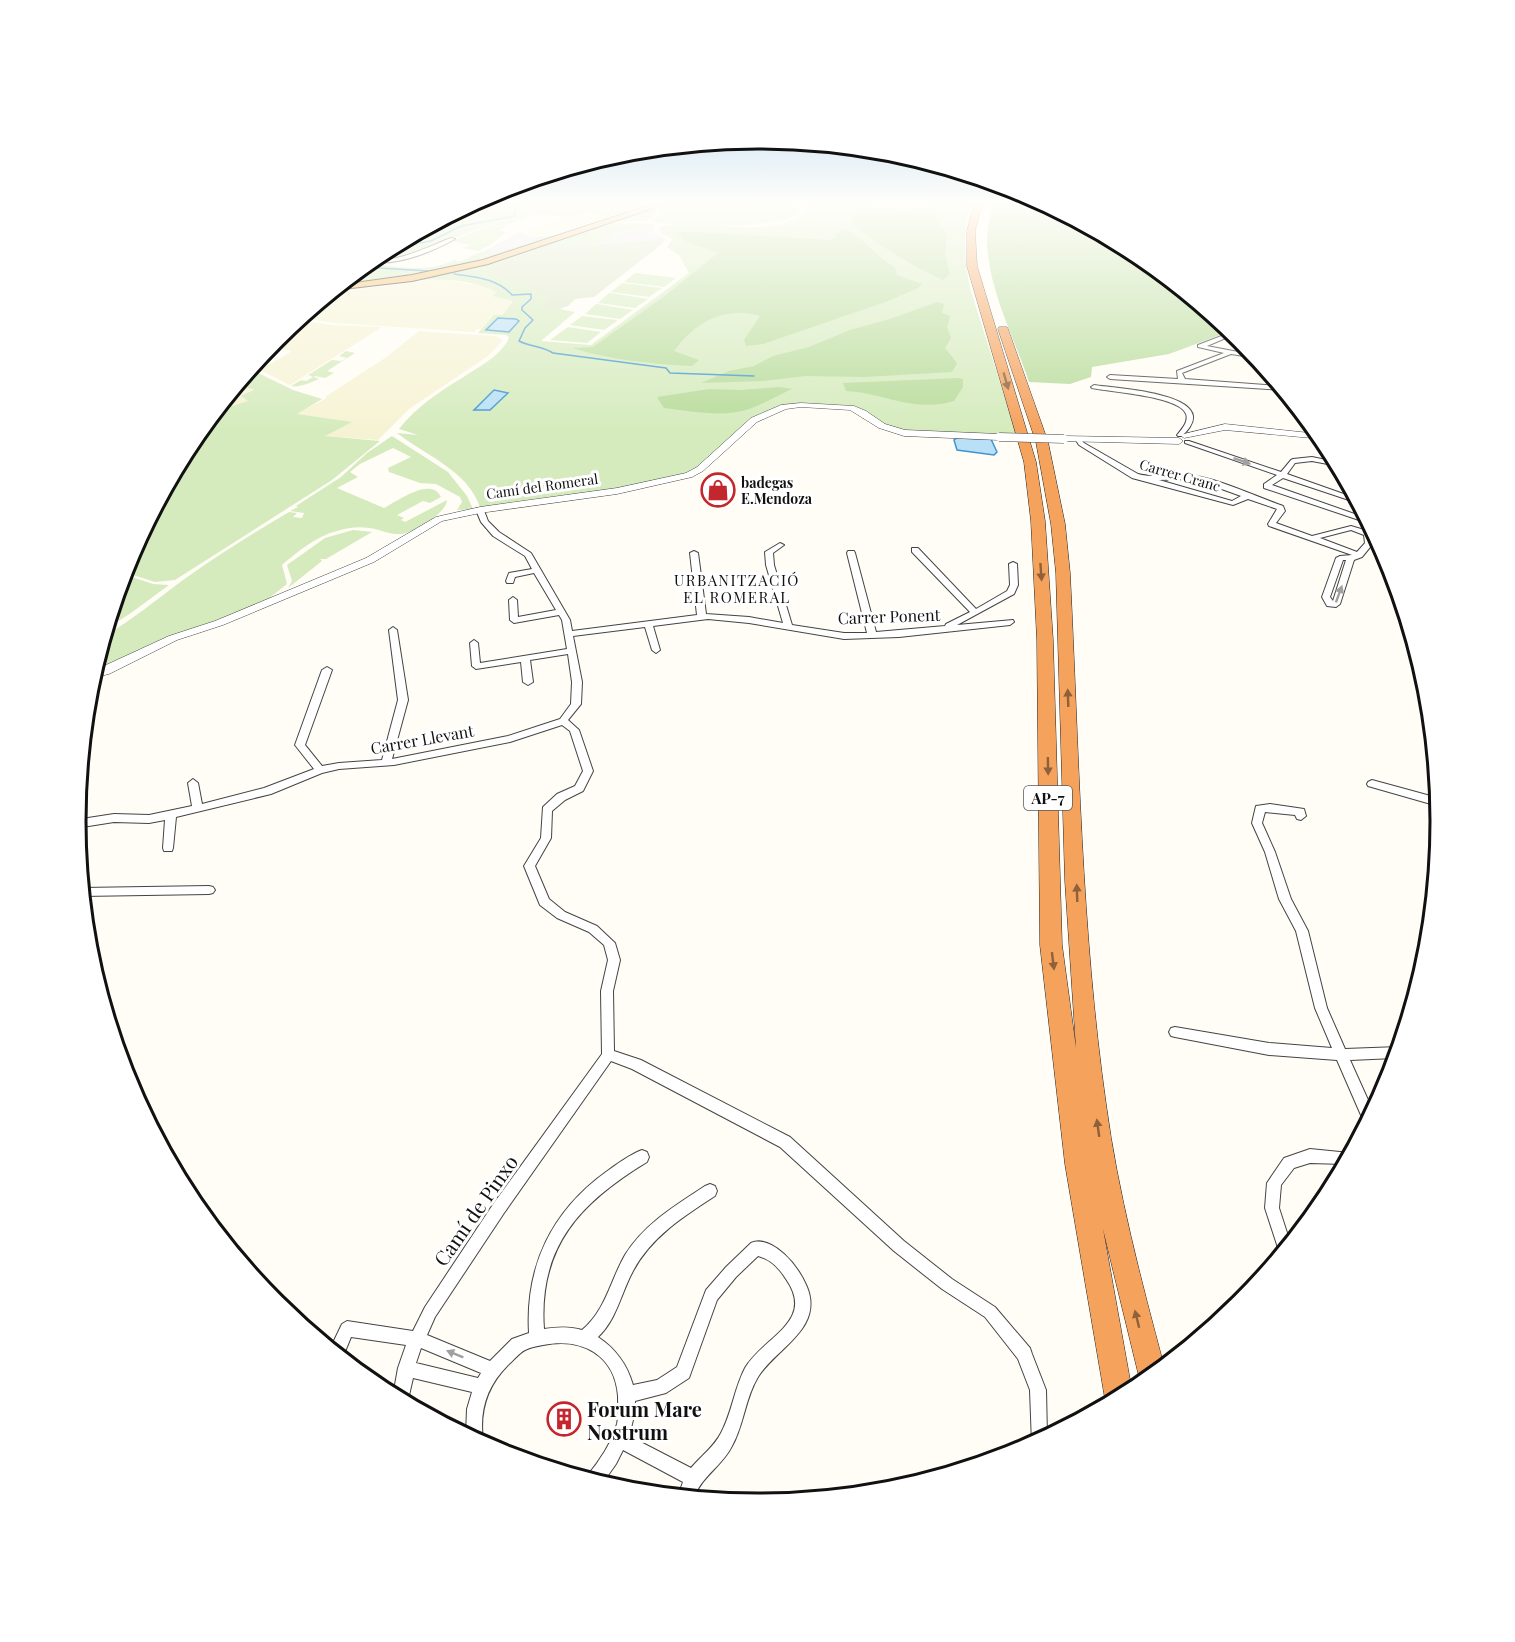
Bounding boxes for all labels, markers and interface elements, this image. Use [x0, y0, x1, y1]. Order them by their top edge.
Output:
one-way arrow [1002, 372, 1011, 390]
street label: Carrer Cranc [1137, 454, 1223, 496]
one-way arrow [1234, 456, 1252, 466]
street label: Camí del Romeral [485, 469, 599, 503]
shop icon: badegas E.Mendoza [700, 472, 736, 508]
place label: badegas E.Mendoza [741, 473, 813, 508]
one-way arrow [1037, 562, 1046, 581]
district label: URBANITZACIÓ EL ROMERAL [674, 570, 800, 607]
one-way arrow [1334, 585, 1344, 603]
street label: Carrer Ponent [837, 604, 941, 628]
one-way arrow [1064, 688, 1073, 707]
street label: Carrer Llevant [369, 720, 476, 758]
one-way arrow [1043, 757, 1053, 776]
road number: AP-7 [1024, 786, 1072, 810]
one-way arrow [1072, 883, 1081, 902]
one-way arrow [1048, 952, 1058, 971]
one-way arrow [1094, 1119, 1103, 1138]
street label: Camí de Pinxo [427, 1149, 523, 1271]
one-way arrow [1132, 1310, 1142, 1329]
one-way arrow [445, 1349, 463, 1359]
place label: Forum Mare Nostrum [587, 1395, 702, 1445]
building icon: Forum Mare Nostrum [546, 1401, 582, 1437]

